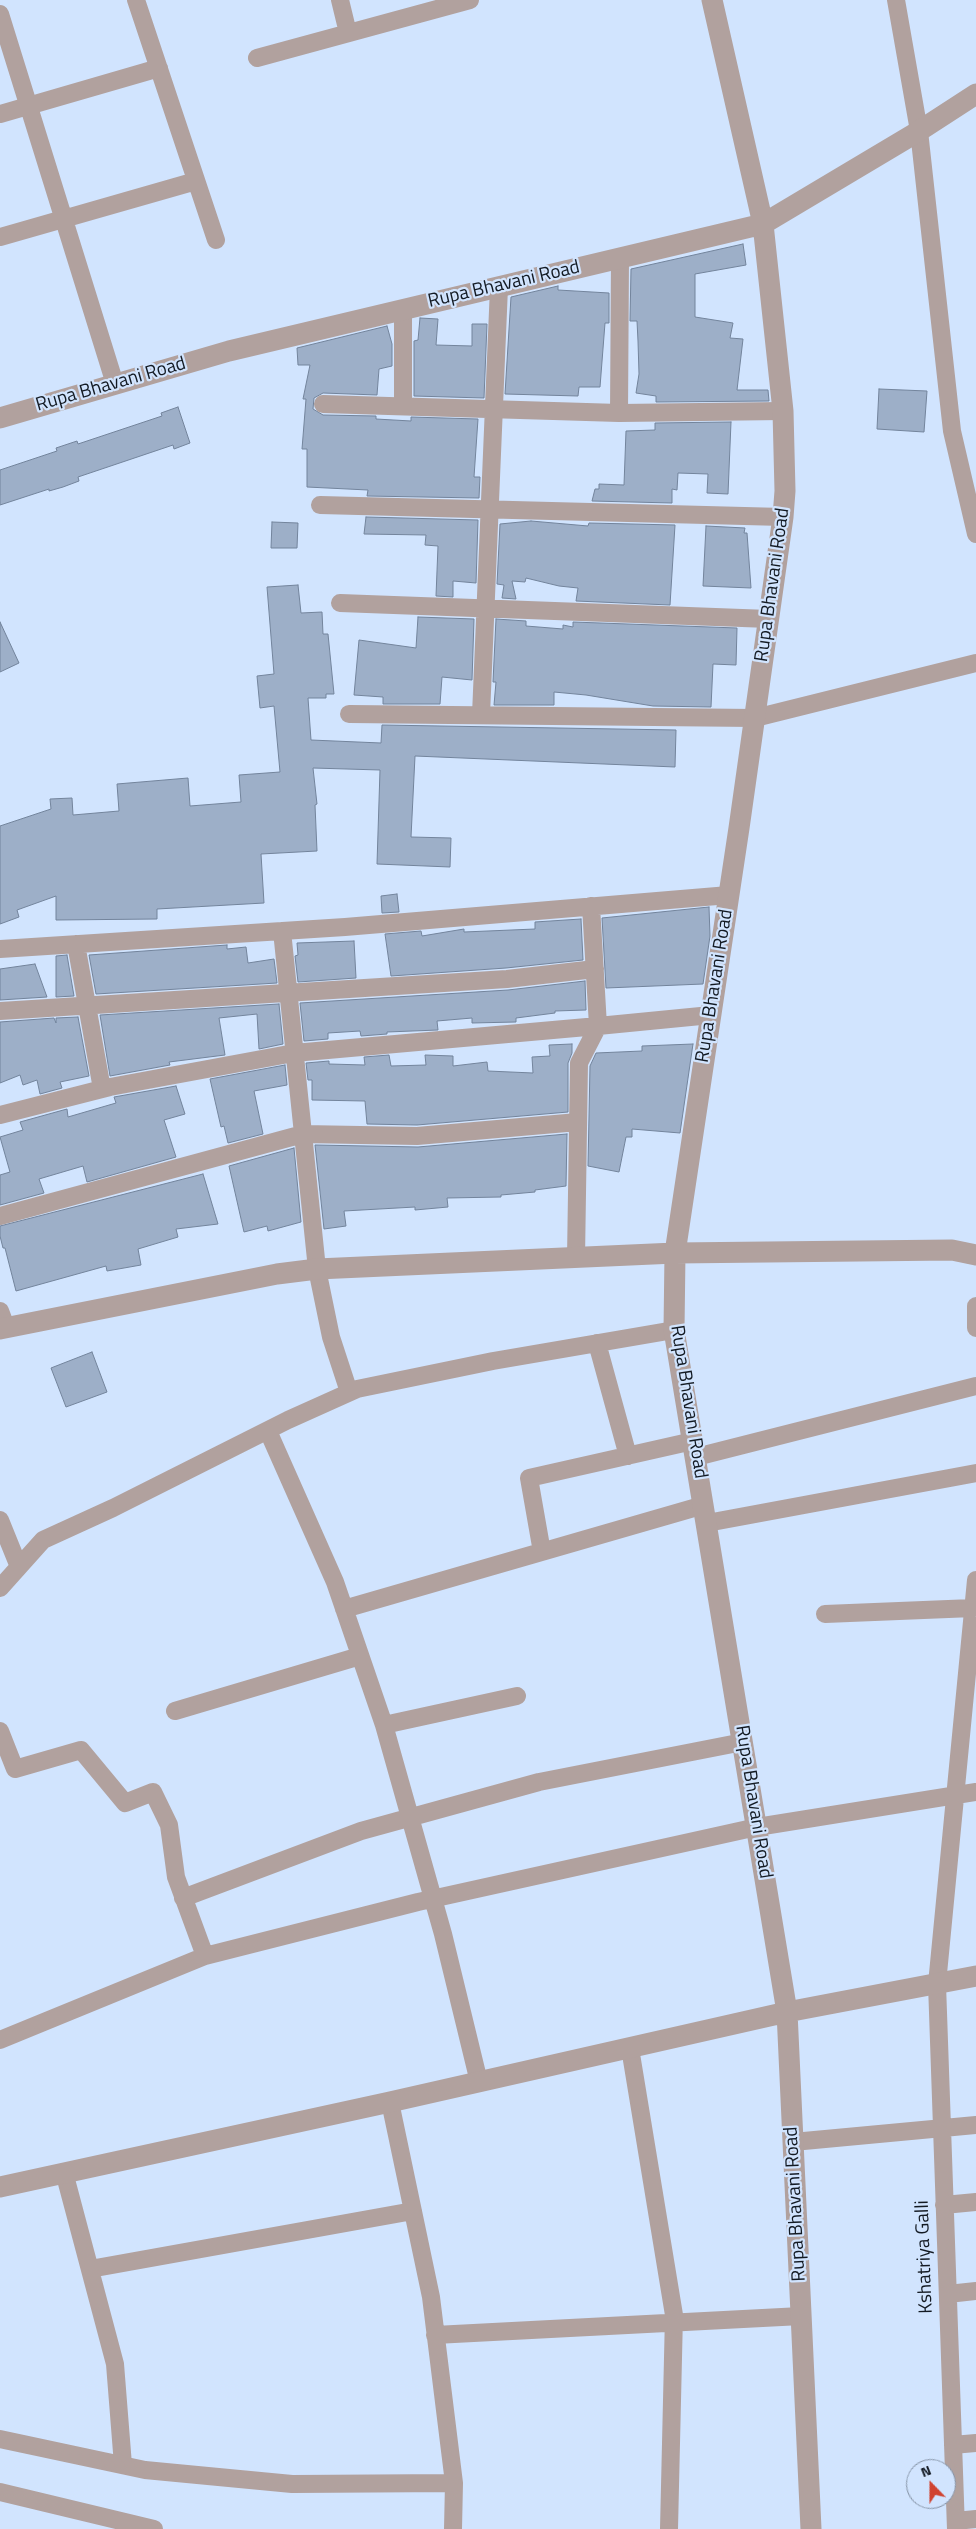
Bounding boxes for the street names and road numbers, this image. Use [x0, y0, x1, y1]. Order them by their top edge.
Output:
street label: Rupa Bhavani Road [426, 256, 582, 314]
street label: Rupa Bhavani Road [33, 353, 189, 417]
street label: Rupa Bhavani Road [751, 507, 795, 663]
street label: Rupa Bhavani Road [692, 908, 738, 1064]
street label: Rupa Bhavani Road [665, 1324, 711, 1480]
street label: Rupa Bhavani Road [730, 1724, 776, 1880]
street label: Rupa Bhavani Road [781, 2126, 811, 2282]
street label: Kshatriya Galli [912, 2200, 938, 2314]

